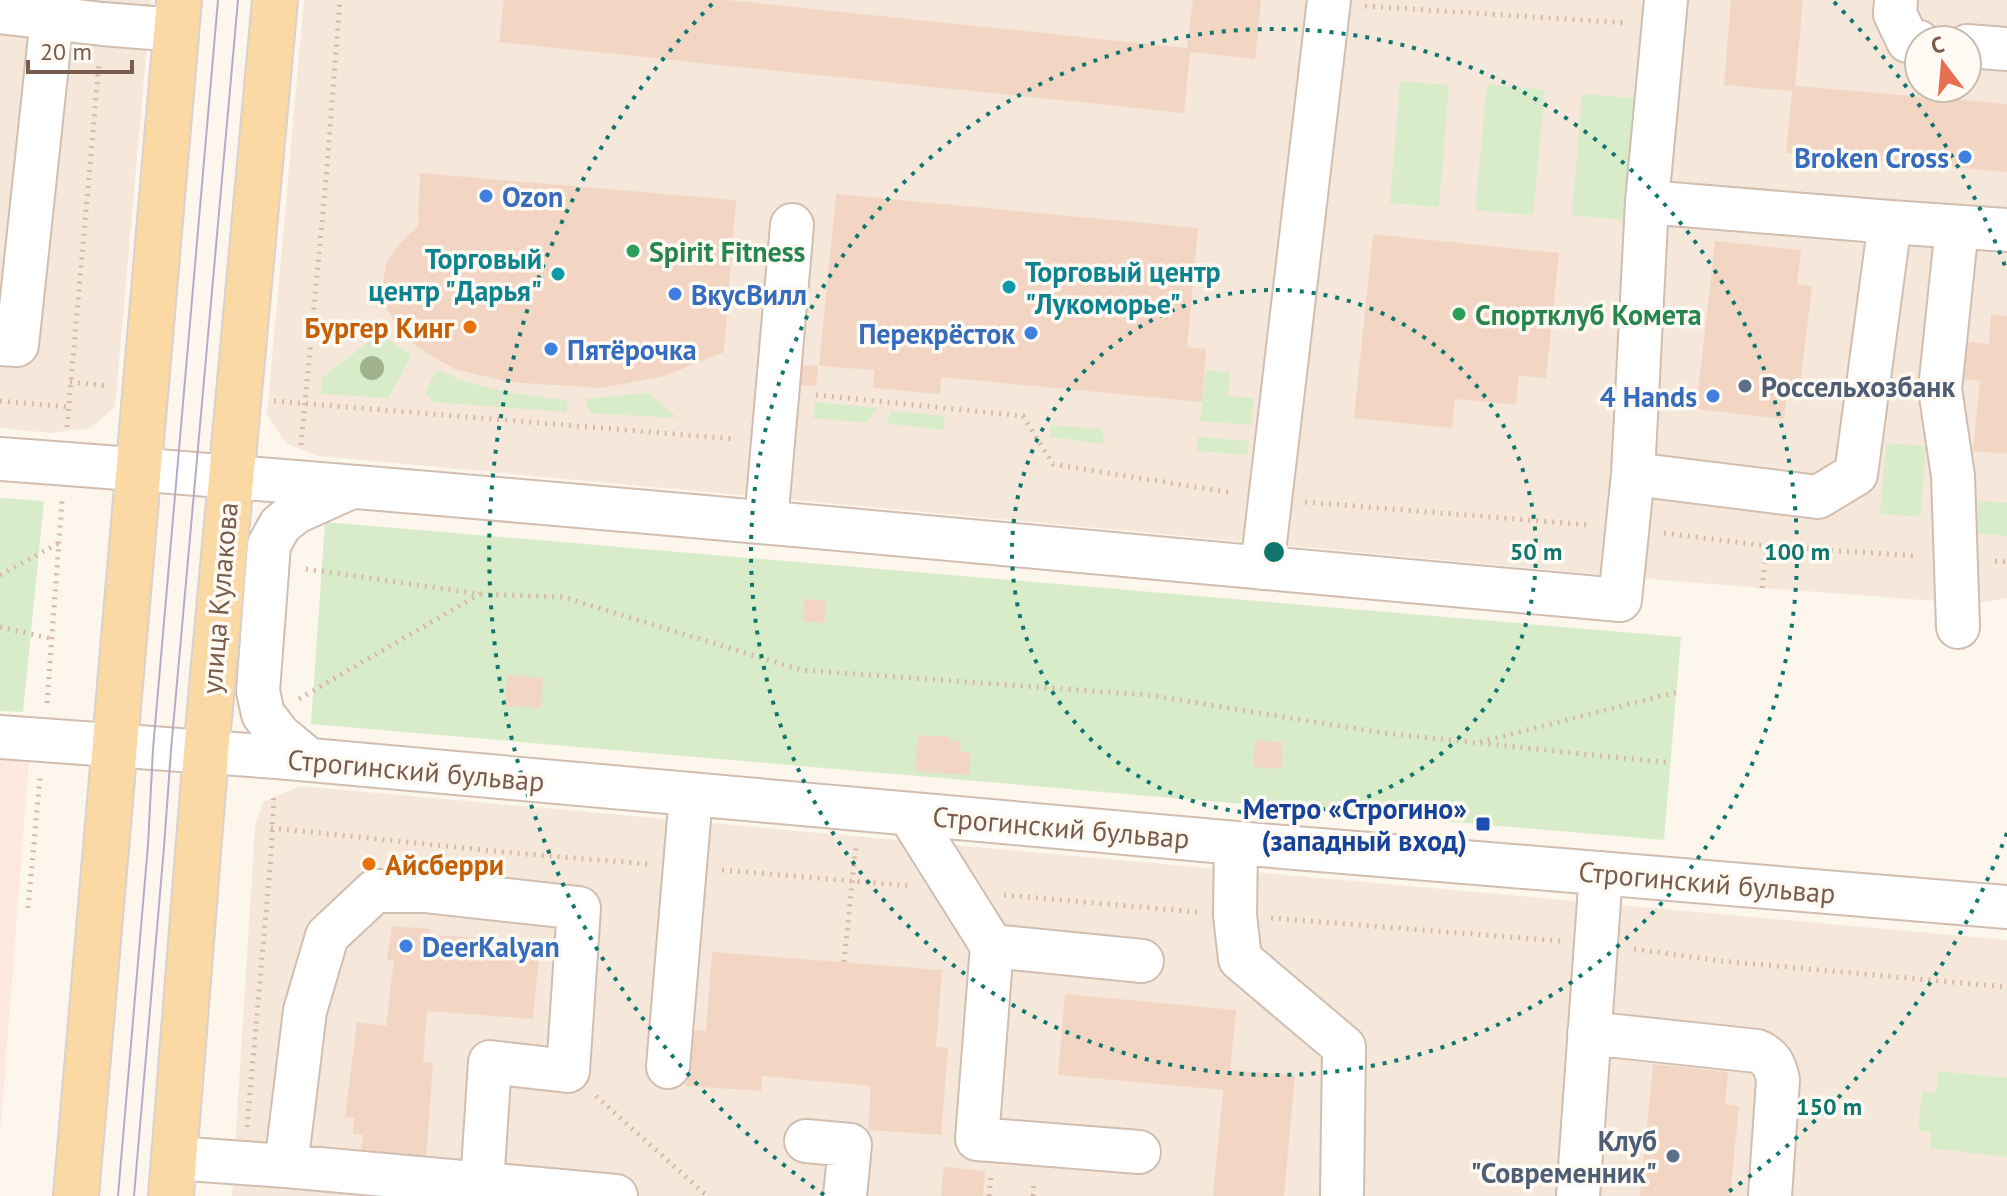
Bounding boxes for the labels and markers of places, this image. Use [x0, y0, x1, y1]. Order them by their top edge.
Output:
place label: Broken Cross [1794, 139, 1949, 176]
marker: Broken Cross [1956, 148, 1974, 166]
place label: Ozon [502, 178, 563, 215]
marker: Ozon [477, 187, 495, 205]
place label: Spirit Fitness [649, 233, 806, 270]
place label: Торговый центр "Дарья" [368, 240, 542, 309]
marker: Spirit Fitness [624, 242, 642, 260]
place label: Торговый центр "Лукоморье" [1025, 253, 1221, 322]
marker: Торговый центр "Дарья" [549, 265, 567, 283]
place label: ВкусВилл [691, 276, 807, 313]
marker: Торговый центр "Лукоморье" [1000, 278, 1018, 296]
marker: ВкусВилл [666, 285, 684, 303]
place label: Спортклуб Комета [1475, 296, 1702, 333]
marker: Спортклуб Комета [1450, 305, 1468, 323]
place label: Бургер Кинг [305, 309, 454, 346]
place label: Перекрёсток [858, 315, 1015, 352]
marker: Бургер Кинг [461, 318, 479, 336]
marker: Перекрёсток [1022, 324, 1040, 342]
place label: Пятёрочка [567, 331, 697, 368]
marker: Пятёрочка [542, 340, 560, 358]
place label: Россельхозбанк [1761, 368, 1955, 405]
marker: Россельхозбанк [1736, 377, 1754, 395]
place label: 4 Hands [1600, 378, 1697, 415]
marker: 4 Hands [1704, 387, 1722, 405]
centre of rings [1260, 538, 1288, 566]
place label: Метро «Строгино» (западный вход) [1243, 790, 1467, 859]
marker: Метро «Строгино» (западный вход) [1474, 815, 1492, 833]
place label: Айсберри [385, 846, 504, 883]
marker: Айсберри [360, 855, 378, 873]
place label: DeerKalyan [422, 928, 560, 965]
marker: DeerKalyan [397, 937, 415, 955]
place label: Клуб "Современник" [1471, 1122, 1657, 1191]
marker: Клуб "Современник" [1664, 1147, 1682, 1165]

